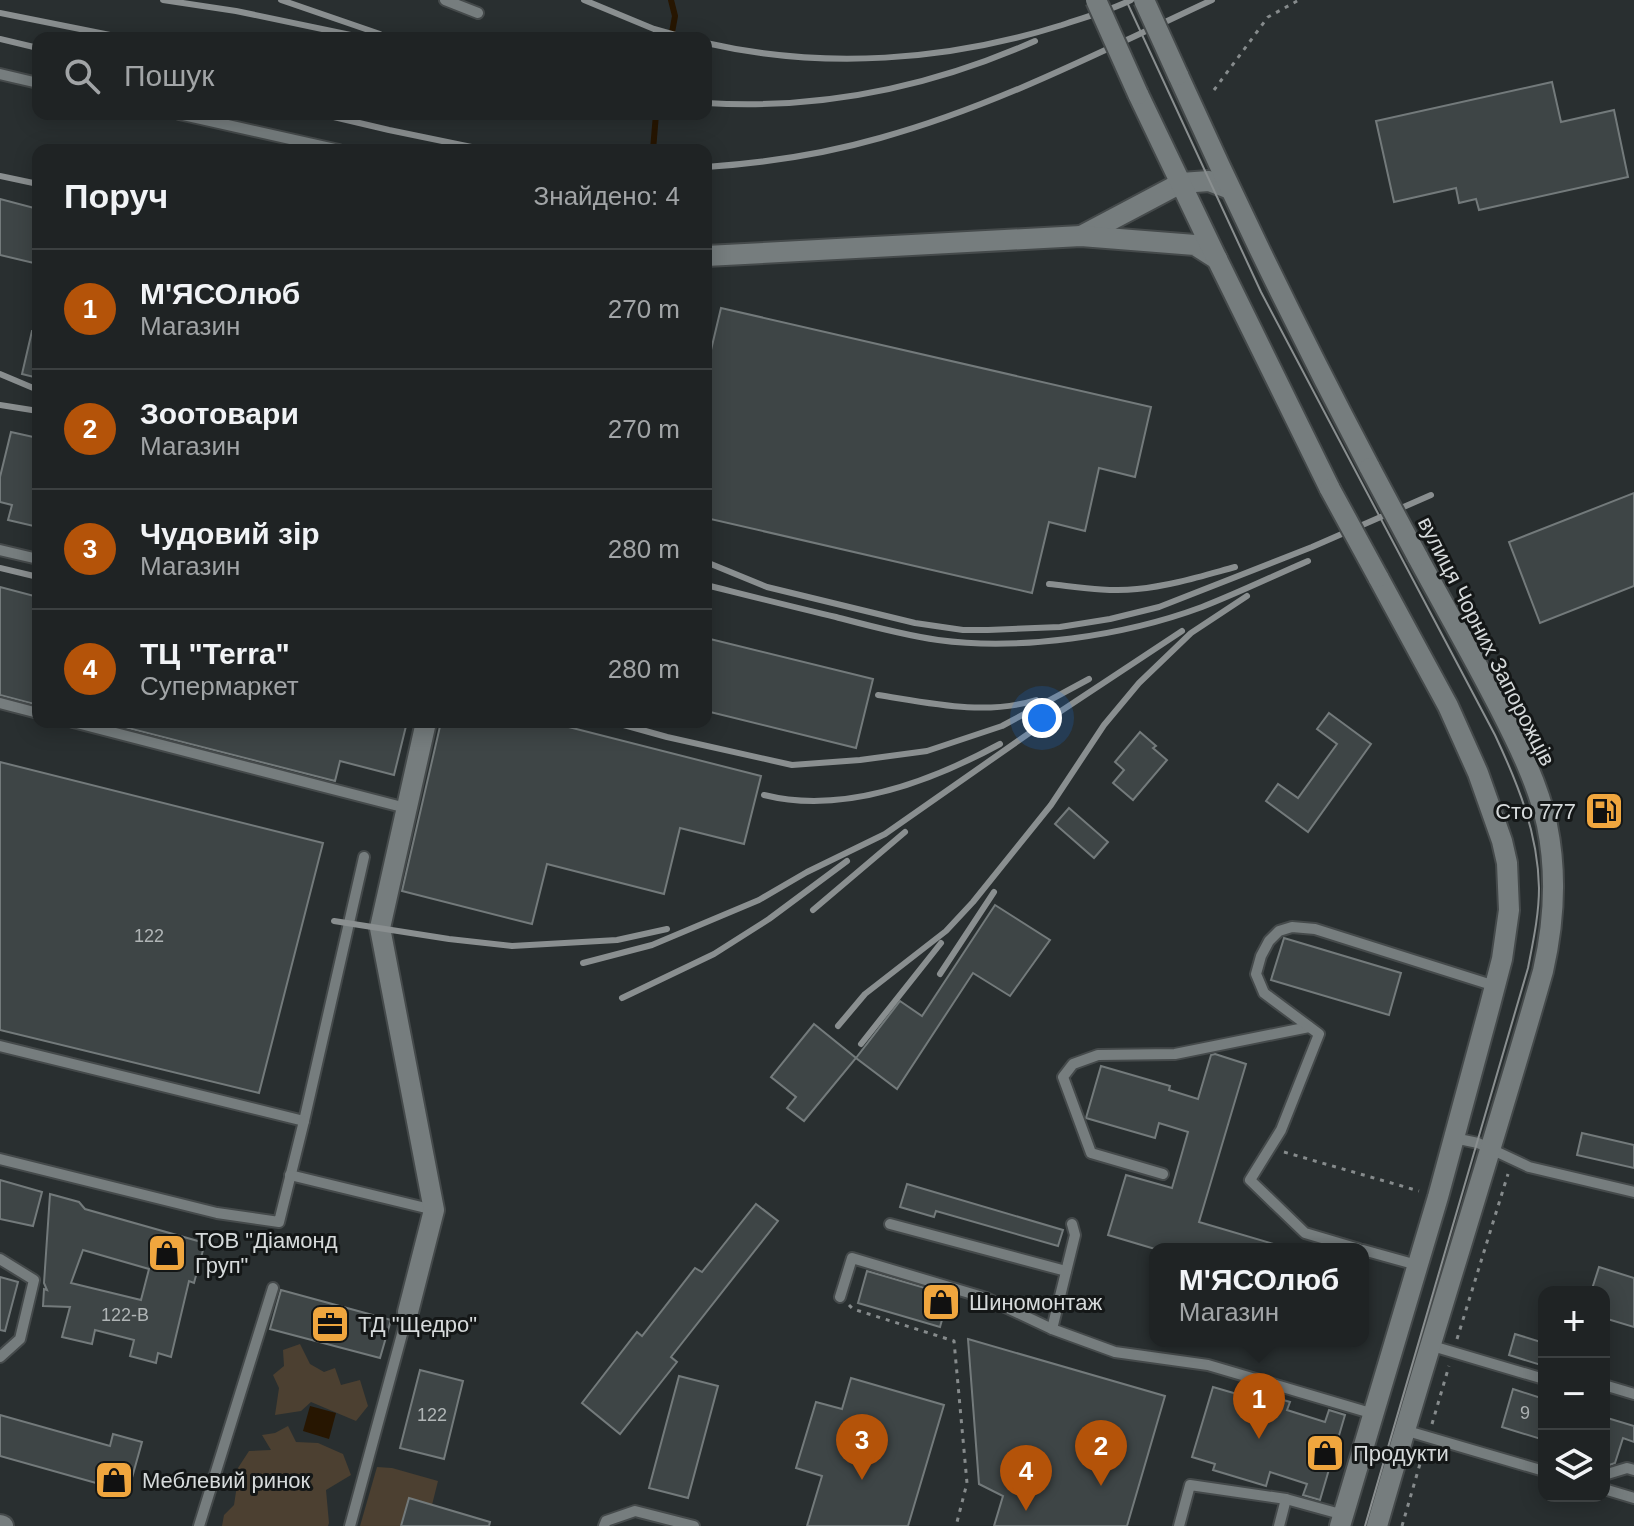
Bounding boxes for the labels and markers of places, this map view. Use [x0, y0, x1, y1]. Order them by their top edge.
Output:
fuel station icon: Сто 777 [1583, 790, 1625, 832]
place label: Сто 777 [1495, 799, 1576, 824]
place label: ТОВ "Діамонд Груп" [195, 1228, 338, 1278]
shop icon: ТОВ "Діамонд Груп" [146, 1232, 188, 1274]
shop icon: Шиномонтаж [920, 1281, 962, 1323]
place label: Шиномонтаж [969, 1290, 1102, 1315]
office icon: ТД "Щедро" [309, 1303, 351, 1345]
place label: ТД "Щедро" [358, 1312, 477, 1337]
pin: 1 [1233, 1373, 1285, 1439]
pin: 3 [836, 1414, 888, 1480]
pin: 2 [1075, 1420, 1127, 1486]
shop icon: Продукти [1304, 1432, 1346, 1474]
place label: Продукти [1353, 1441, 1449, 1466]
pin: 4 [1000, 1445, 1052, 1511]
shop icon: Меблевий ринок [93, 1459, 135, 1501]
place label: Меблевий ринок [142, 1468, 311, 1493]

